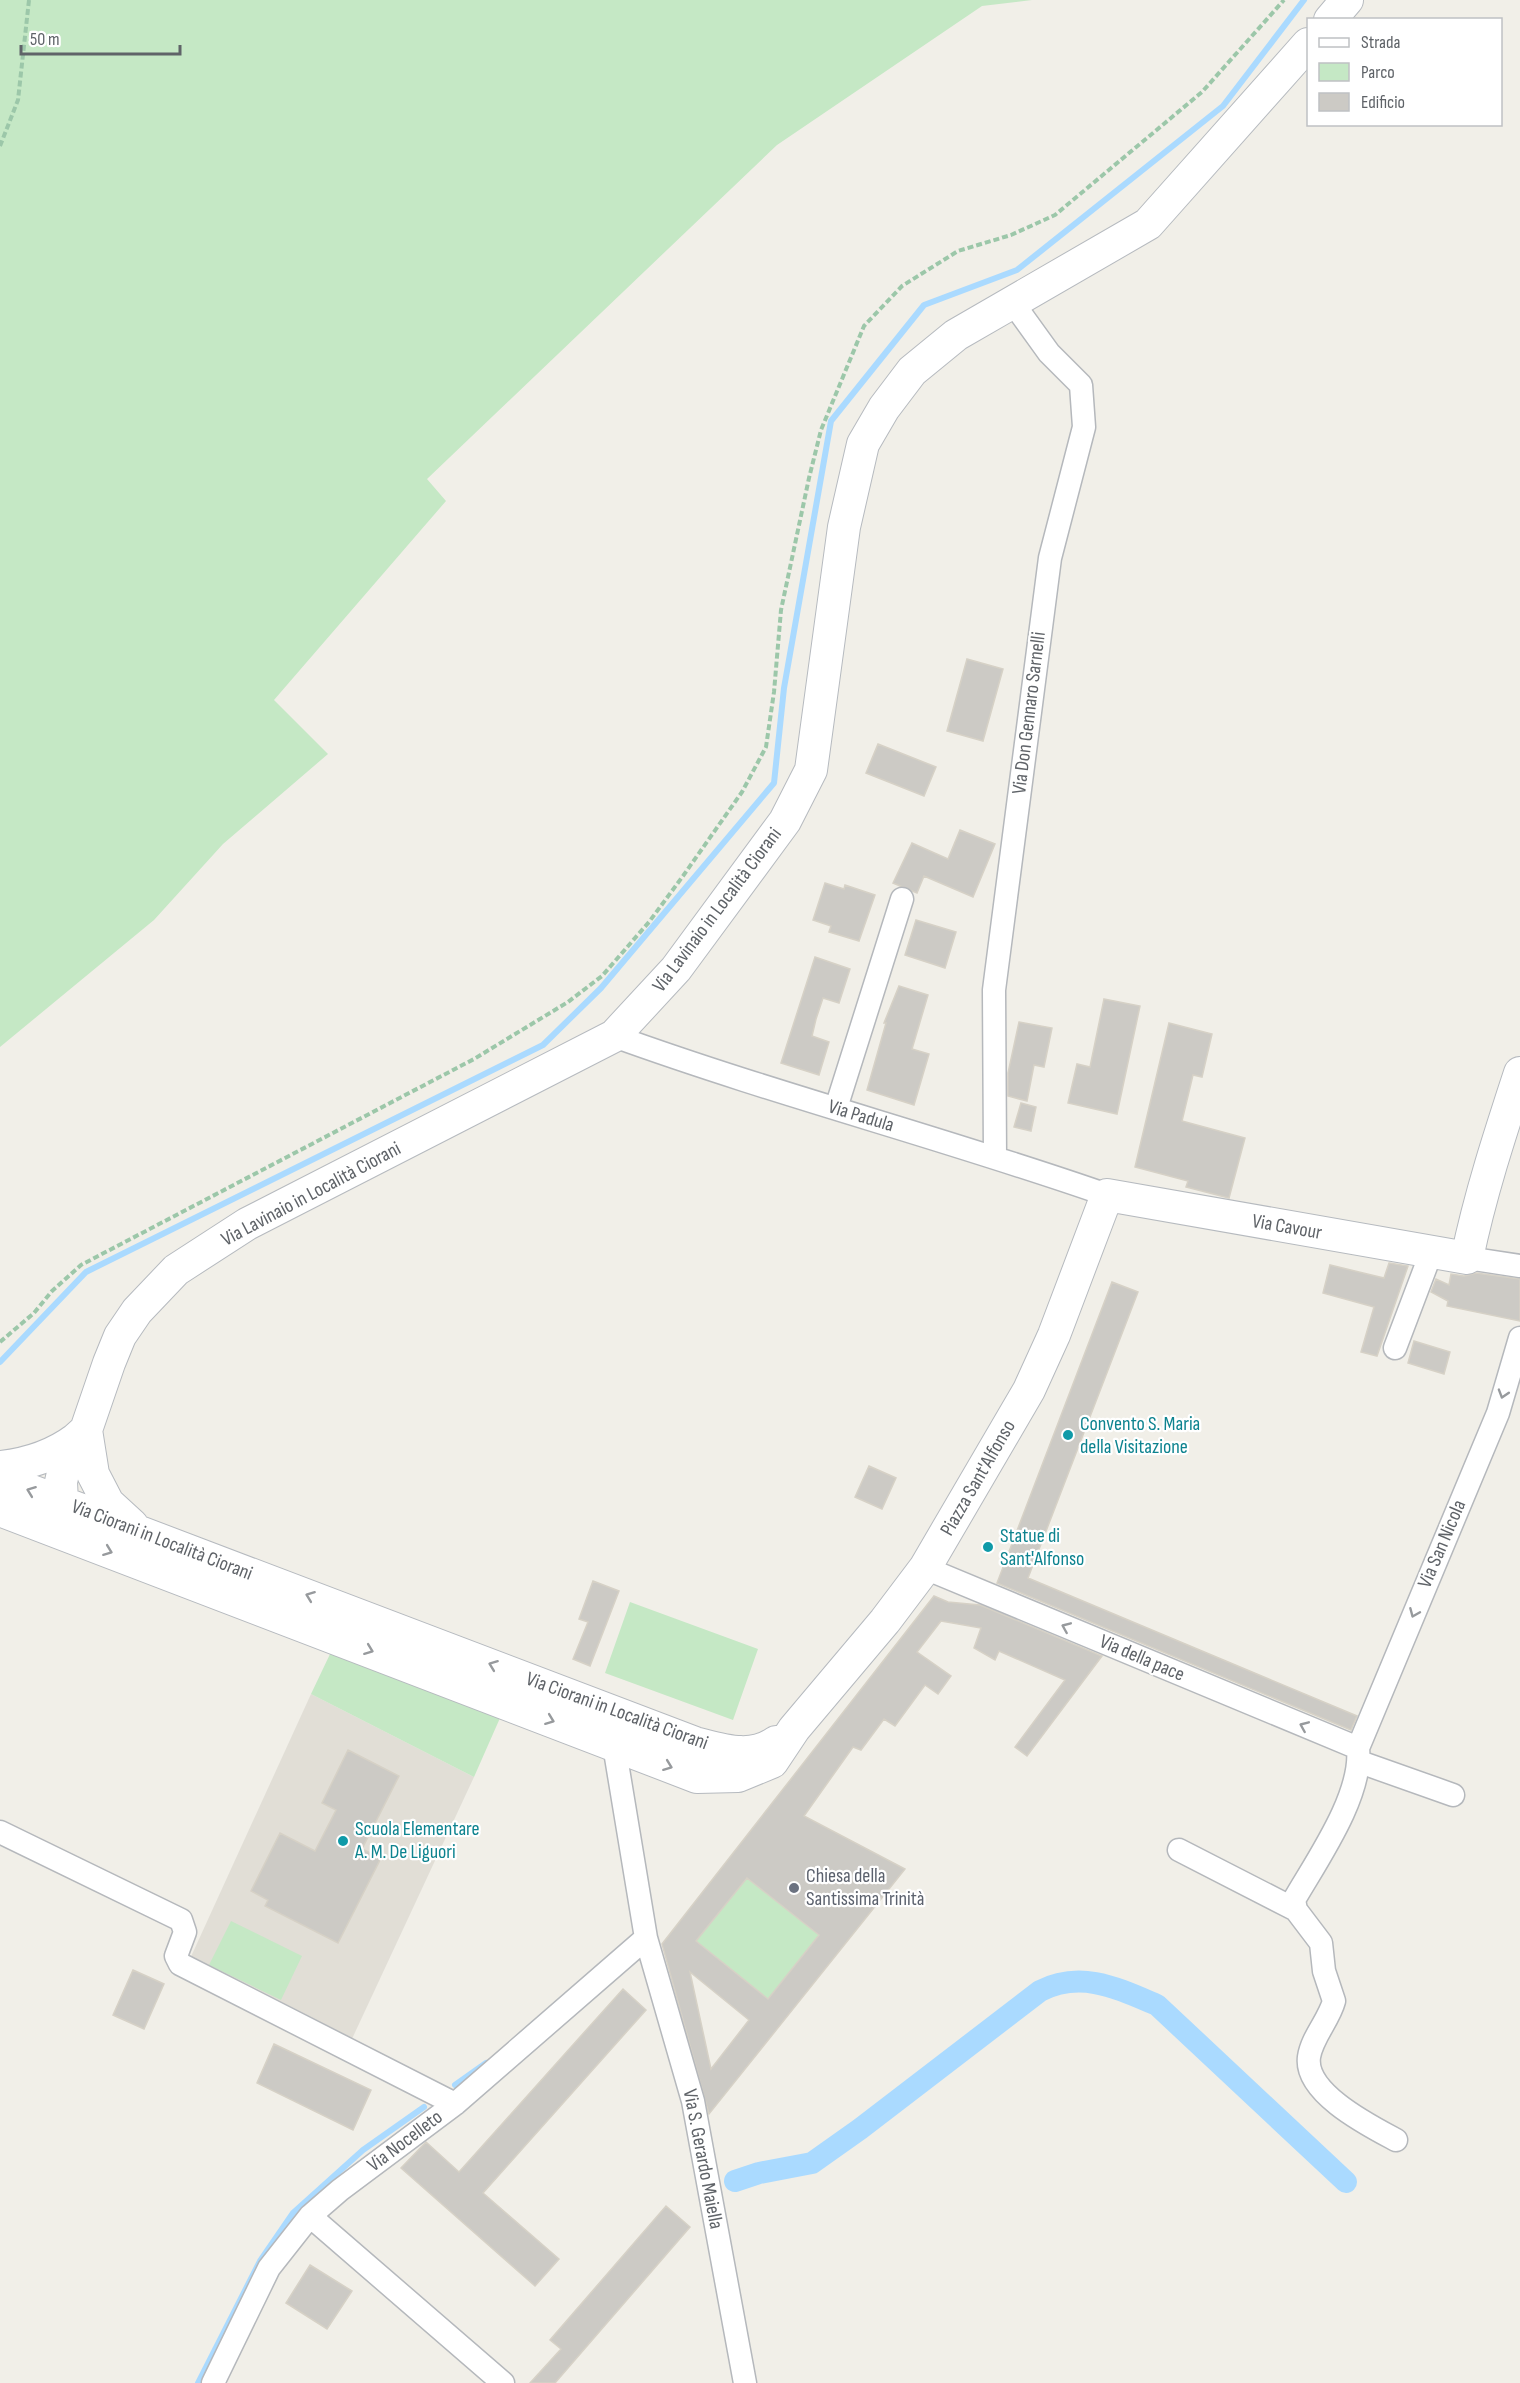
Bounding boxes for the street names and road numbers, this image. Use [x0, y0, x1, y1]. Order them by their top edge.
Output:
street label: Via Don Gennaro Sarnelli [1007, 630, 1051, 796]
street label: Via Lavinaio in Località Ciorani [647, 823, 787, 997]
street label: Via Padula [825, 1095, 897, 1137]
street label: Via Lavinaio in Località Ciorani [217, 1137, 405, 1251]
street label: Via Cavour [1250, 1209, 1324, 1245]
street label: Piazza Sant'Alfonso [935, 1416, 1021, 1540]
street label: Via Ciorani in Località Ciorani [68, 1494, 256, 1586]
street label: Via San Nicola [1413, 1496, 1471, 1592]
street label: Via della pace [1096, 1629, 1188, 1687]
street label: Via Ciorani in Località Ciorani [523, 1667, 711, 1755]
street label: Via S. Gerardo Maiella [678, 2087, 728, 2231]
street label: Via Nocelleto [363, 2105, 447, 2177]

